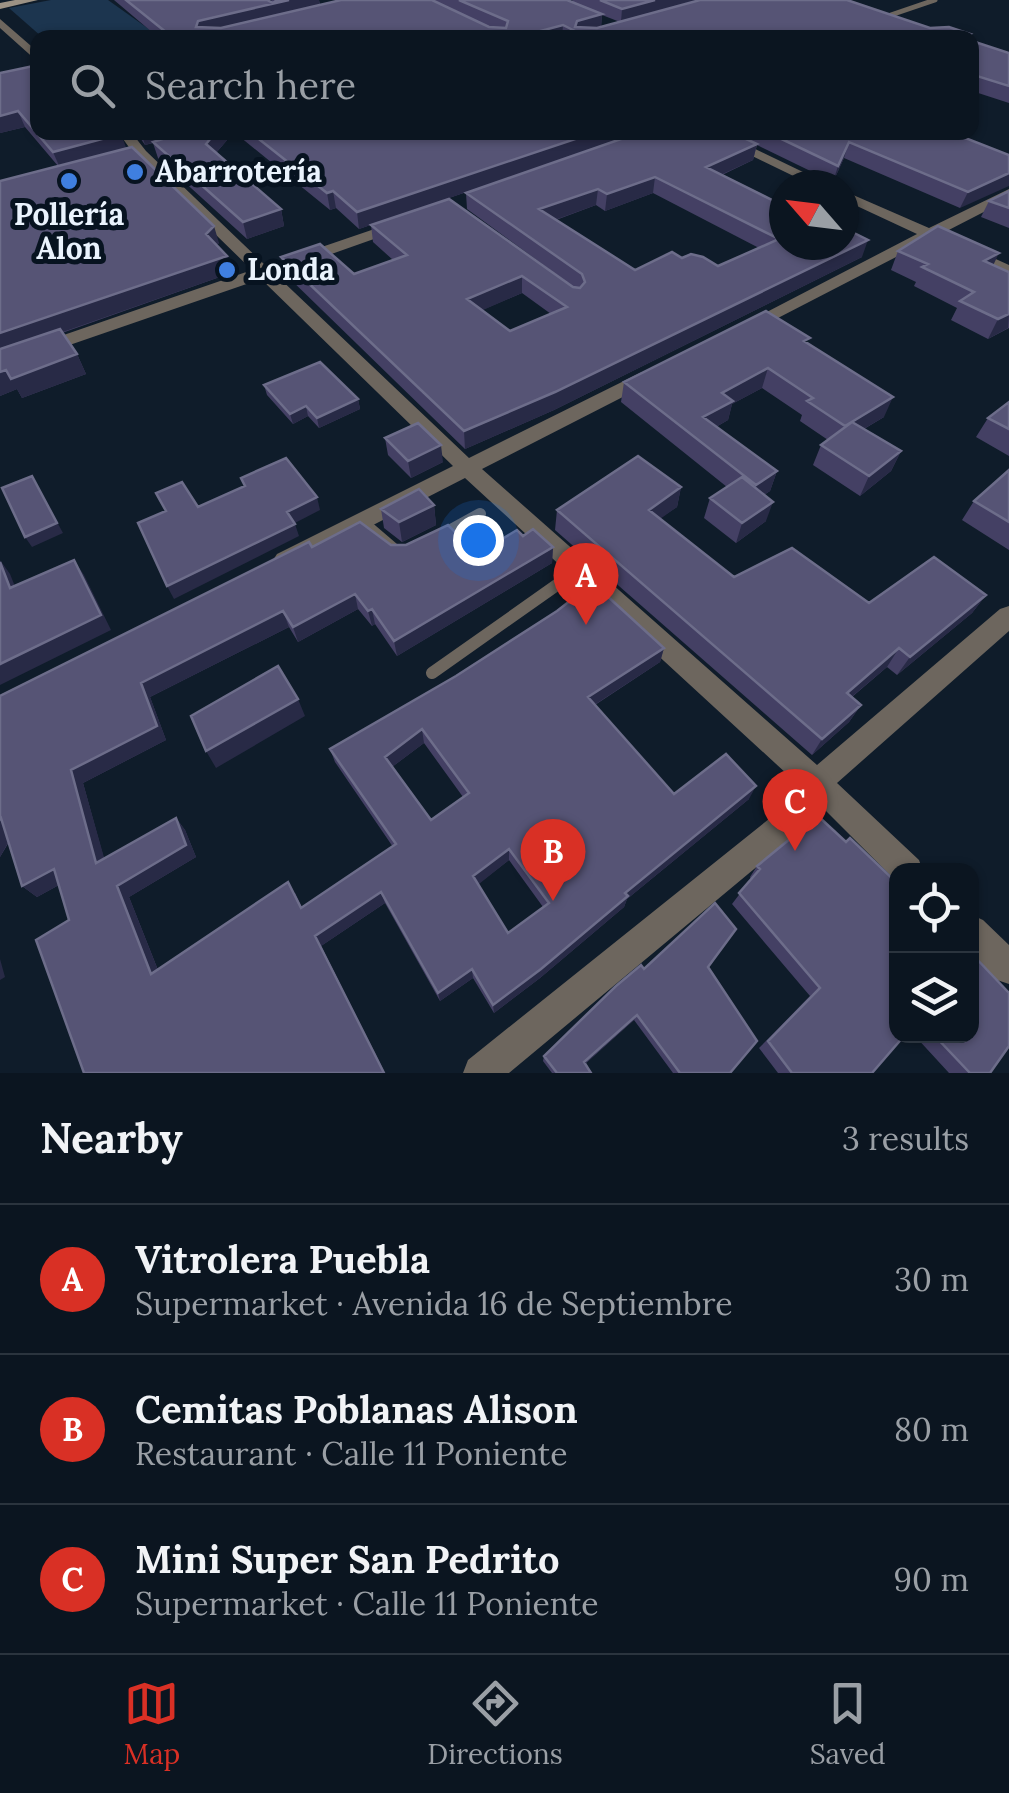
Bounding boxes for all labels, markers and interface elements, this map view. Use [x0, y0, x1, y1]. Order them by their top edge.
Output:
search box [30, 30, 979, 140]
icon: search [65, 58, 120, 113]
text: Search here [145, 61, 356, 109]
place label: Abarrotería [155, 152, 322, 190]
marker: Abarrotería [124, 161, 146, 183]
marker: Pollería Alon [58, 170, 80, 192]
north arrow [769, 170, 859, 260]
place label: Pollería Alon [14, 195, 124, 267]
place label: Londa [247, 250, 335, 288]
marker: Londa [216, 259, 238, 281]
your location [453, 515, 504, 566]
pin: A [554, 542, 618, 625]
pin: C [762, 768, 828, 851]
pin: B [520, 818, 586, 901]
map controls [889, 863, 979, 1043]
button: locate [889, 863, 979, 953]
button: layers [889, 953, 979, 1043]
text: Nearby [40, 1111, 183, 1165]
text: 3 results [842, 1118, 969, 1159]
text: Vitrolera Puebla [135, 1235, 430, 1283]
text: A [62, 1259, 83, 1300]
text: 30 m [894, 1259, 969, 1300]
text: Supermarket · Avenida 16 de Septiembre [135, 1283, 733, 1324]
text: Cemitas Poblanas Alison [135, 1385, 578, 1433]
text: B [62, 1409, 83, 1450]
text: 80 m [894, 1409, 969, 1450]
text: Restaurant · Calle 11 Poniente [135, 1433, 568, 1474]
text: Mini Super San Pedrito [135, 1535, 559, 1583]
text: C [61, 1559, 84, 1600]
text: 90 m [894, 1559, 969, 1600]
text: Supermarket · Calle 11 Poniente [135, 1583, 599, 1624]
tab: Map [123, 1676, 180, 1772]
tab: Directions [427, 1676, 563, 1772]
tab: Saved [810, 1676, 886, 1772]

